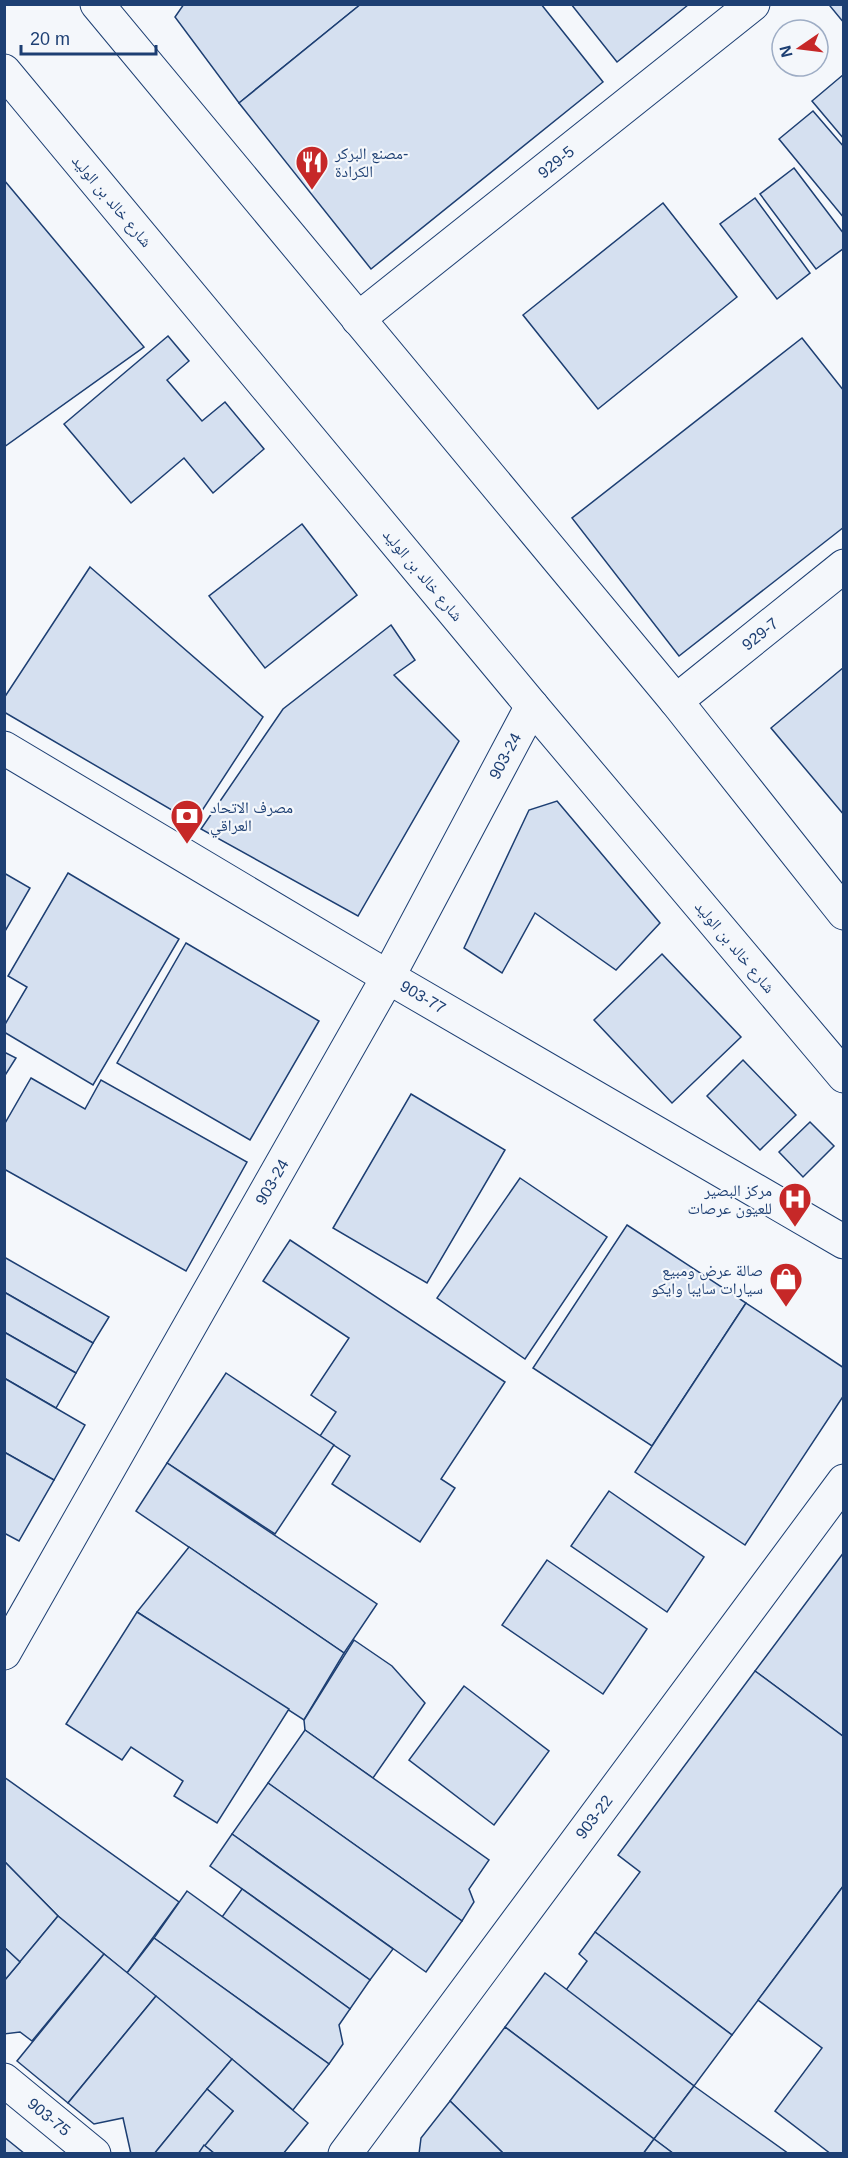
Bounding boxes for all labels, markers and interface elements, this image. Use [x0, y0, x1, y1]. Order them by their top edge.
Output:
scale bar [21, 18, 156, 56]
north arrow [770, 18, 830, 78]
text: 20 m [30, 29, 70, 49]
text: N [776, 44, 796, 59]
street label: 929-5 [535, 142, 577, 181]
restaurant icon: مصنع البركر- الكرادة [294, 144, 330, 191]
place label: مصنع البركر- الكرادة [334, 145, 408, 181]
street label: شارع خالد بن الوليد [67, 152, 155, 251]
street label: شارع خالد بن الوليد [378, 526, 466, 625]
street label: 929-7 [739, 614, 781, 653]
street label: 903-24 [486, 730, 524, 782]
bank icon: مصرف الاتحاد العراقي [169, 798, 205, 845]
place label: مصرف الاتحاد العراقي [210, 799, 293, 838]
street label: شارع خالد بن الوليد [690, 898, 778, 997]
street label: 903-77 [397, 977, 449, 1017]
street label: 903-24 [252, 1156, 292, 1208]
hospital icon: مركز البصير للعيون عرصات [777, 1181, 813, 1228]
place label: مركز البصير للعيون عرصات [687, 1182, 772, 1219]
shop icon: صالة عرض ومبيع سيارات سايبا وايكو [768, 1261, 804, 1308]
place label: صالة عرض ومبيع سيارات سايبا وايكو [651, 1262, 763, 1298]
street label: 903-22 [572, 1792, 616, 1842]
street label: 903-75 [24, 2095, 74, 2139]

